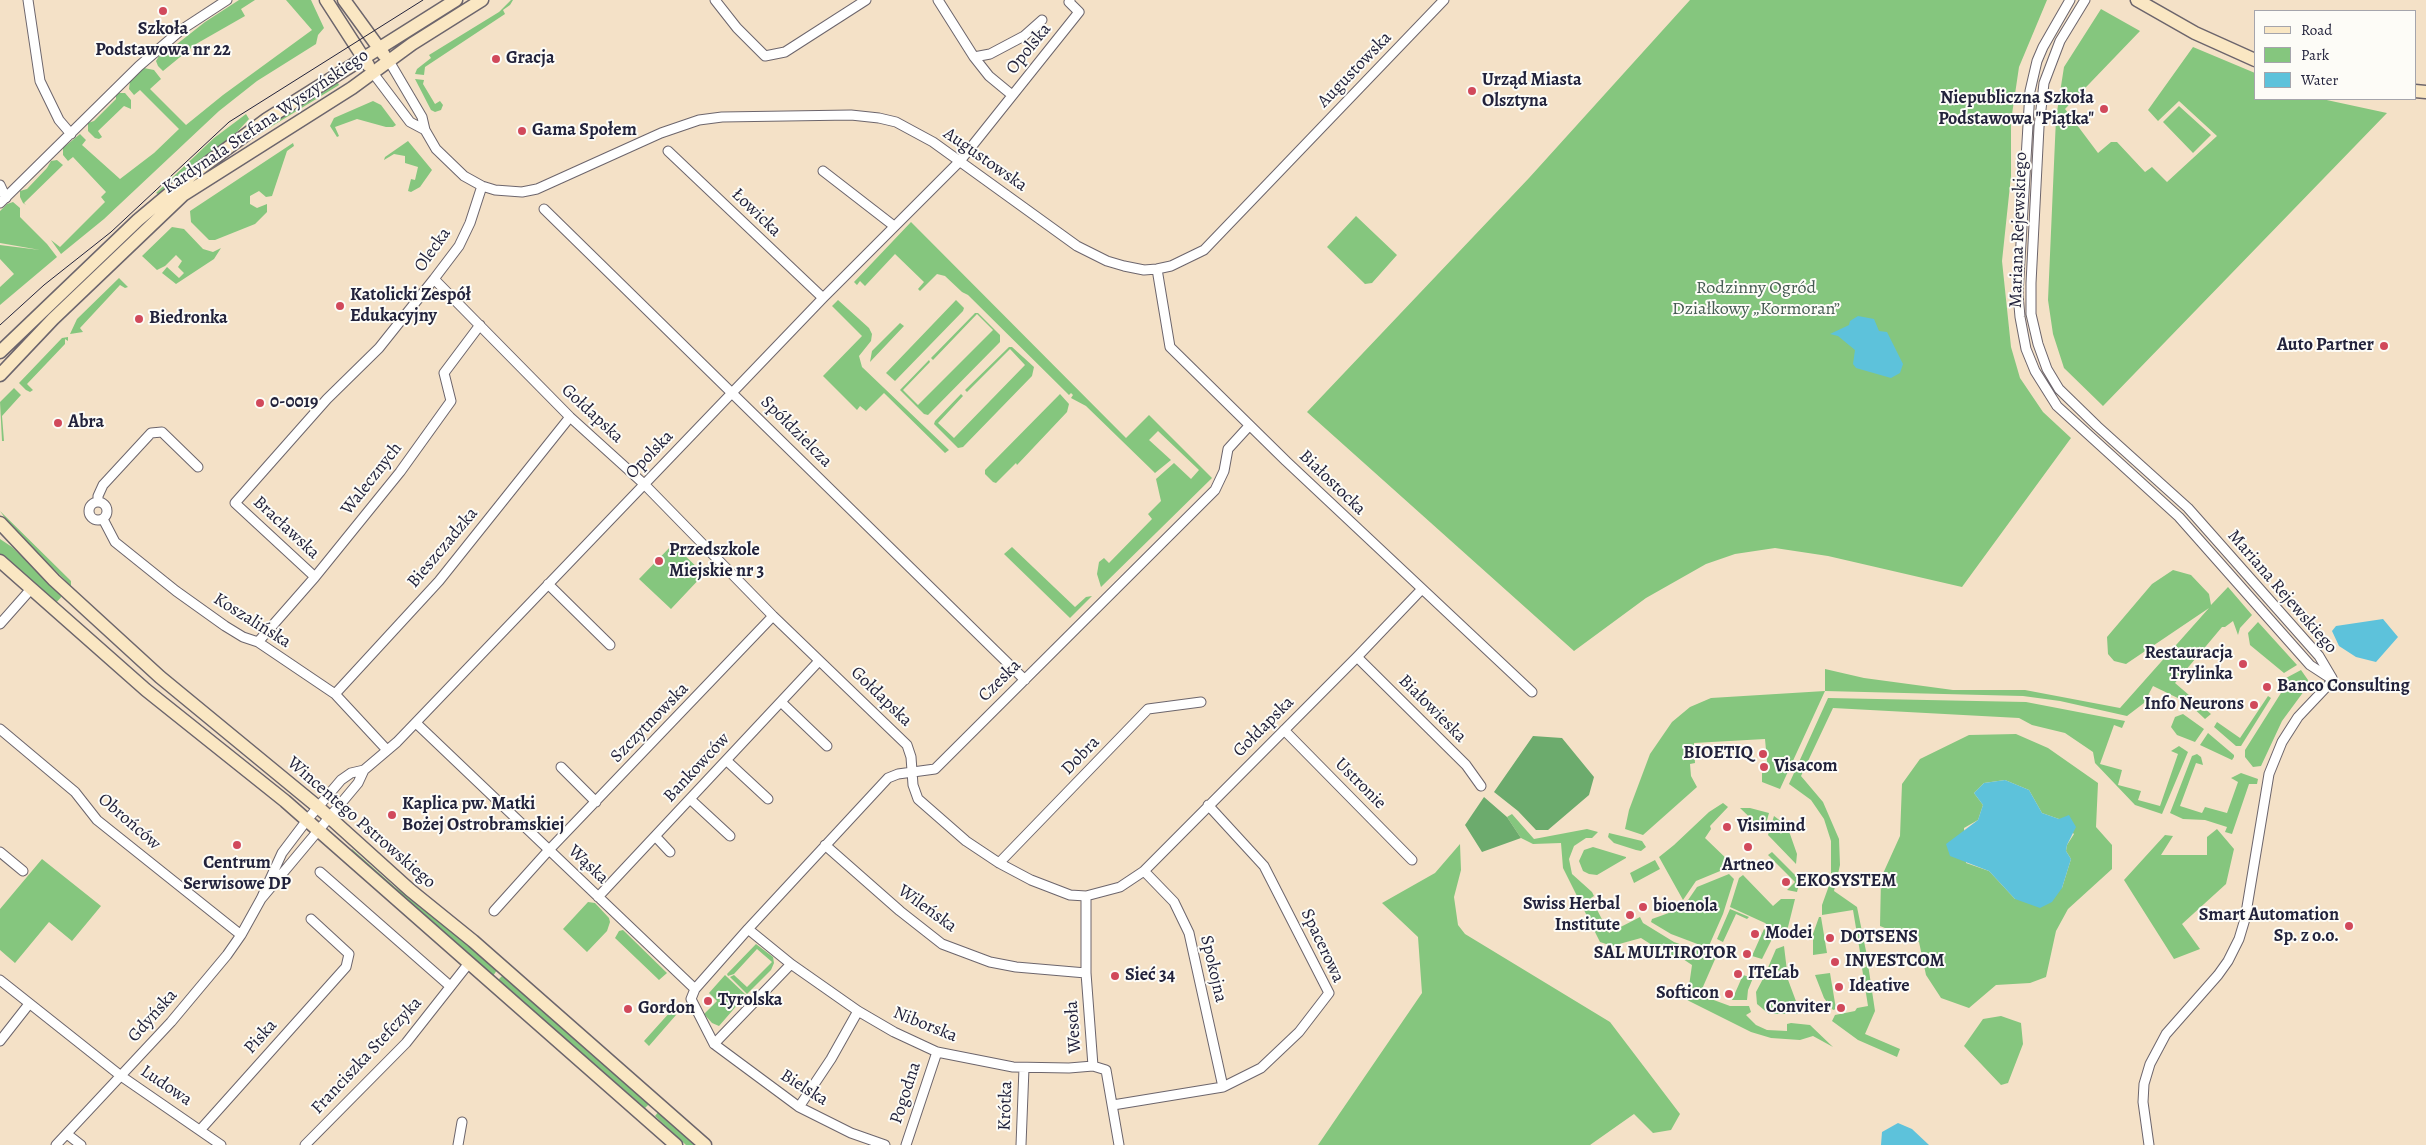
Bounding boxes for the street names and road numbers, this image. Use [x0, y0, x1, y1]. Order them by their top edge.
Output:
street label: Opolska [1002, 19, 1056, 79]
street label: Augustowska [1313, 27, 1397, 113]
street label: Kardynała Stefana Wyszyńskiego [159, 45, 373, 199]
street label: Augustowska [939, 123, 1031, 197]
street label: Mariana Rejewskiego [2005, 151, 2033, 309]
street label: Łowicka [727, 184, 785, 242]
street label: Olecka [410, 224, 456, 276]
street label: Gołdapska [556, 380, 628, 448]
street label: Spółdzielcza [756, 392, 836, 472]
street label: Opolska [622, 426, 678, 484]
street label: Walecznych [337, 438, 407, 520]
street label: Białostocka [1294, 446, 1370, 520]
street label: Bracławska [248, 492, 324, 564]
street label: Bieszczadzka [403, 503, 483, 593]
street label: Mariana Rejewskiego [2223, 526, 2341, 658]
street label: Koszalińska [209, 589, 295, 653]
street label: Czeska [974, 655, 1026, 707]
street label: Gołdapska [846, 662, 916, 732]
street label: Białowieska [1393, 670, 1471, 748]
street label: Szczytnowska [606, 678, 694, 768]
street label: Gołdapska [1229, 692, 1299, 762]
street label: Bankowców [659, 729, 735, 807]
street label: Dobra [1057, 732, 1105, 780]
street label: Wincentego Pstrowskiego [282, 753, 440, 893]
street label: Ustronie [1330, 754, 1390, 814]
street label: Obrońców [93, 789, 165, 855]
street label: Wąska [563, 841, 613, 889]
street label: Wileńska [893, 880, 961, 938]
street label: Spacerowa [1296, 906, 1348, 986]
street label: Spokojna [1195, 933, 1231, 1005]
street label: Gdyńska [124, 985, 182, 1047]
street label: Franciszka Stefczyka [307, 993, 427, 1119]
street label: Wesoła [1061, 1000, 1087, 1054]
street label: Niborska [890, 1002, 960, 1048]
street label: Piska [240, 1015, 282, 1059]
street label: Pogodna [886, 1059, 926, 1127]
street label: Ludowa [136, 1061, 196, 1111]
street label: Bielska [776, 1065, 832, 1111]
street label: Krótka [994, 1081, 1018, 1131]

